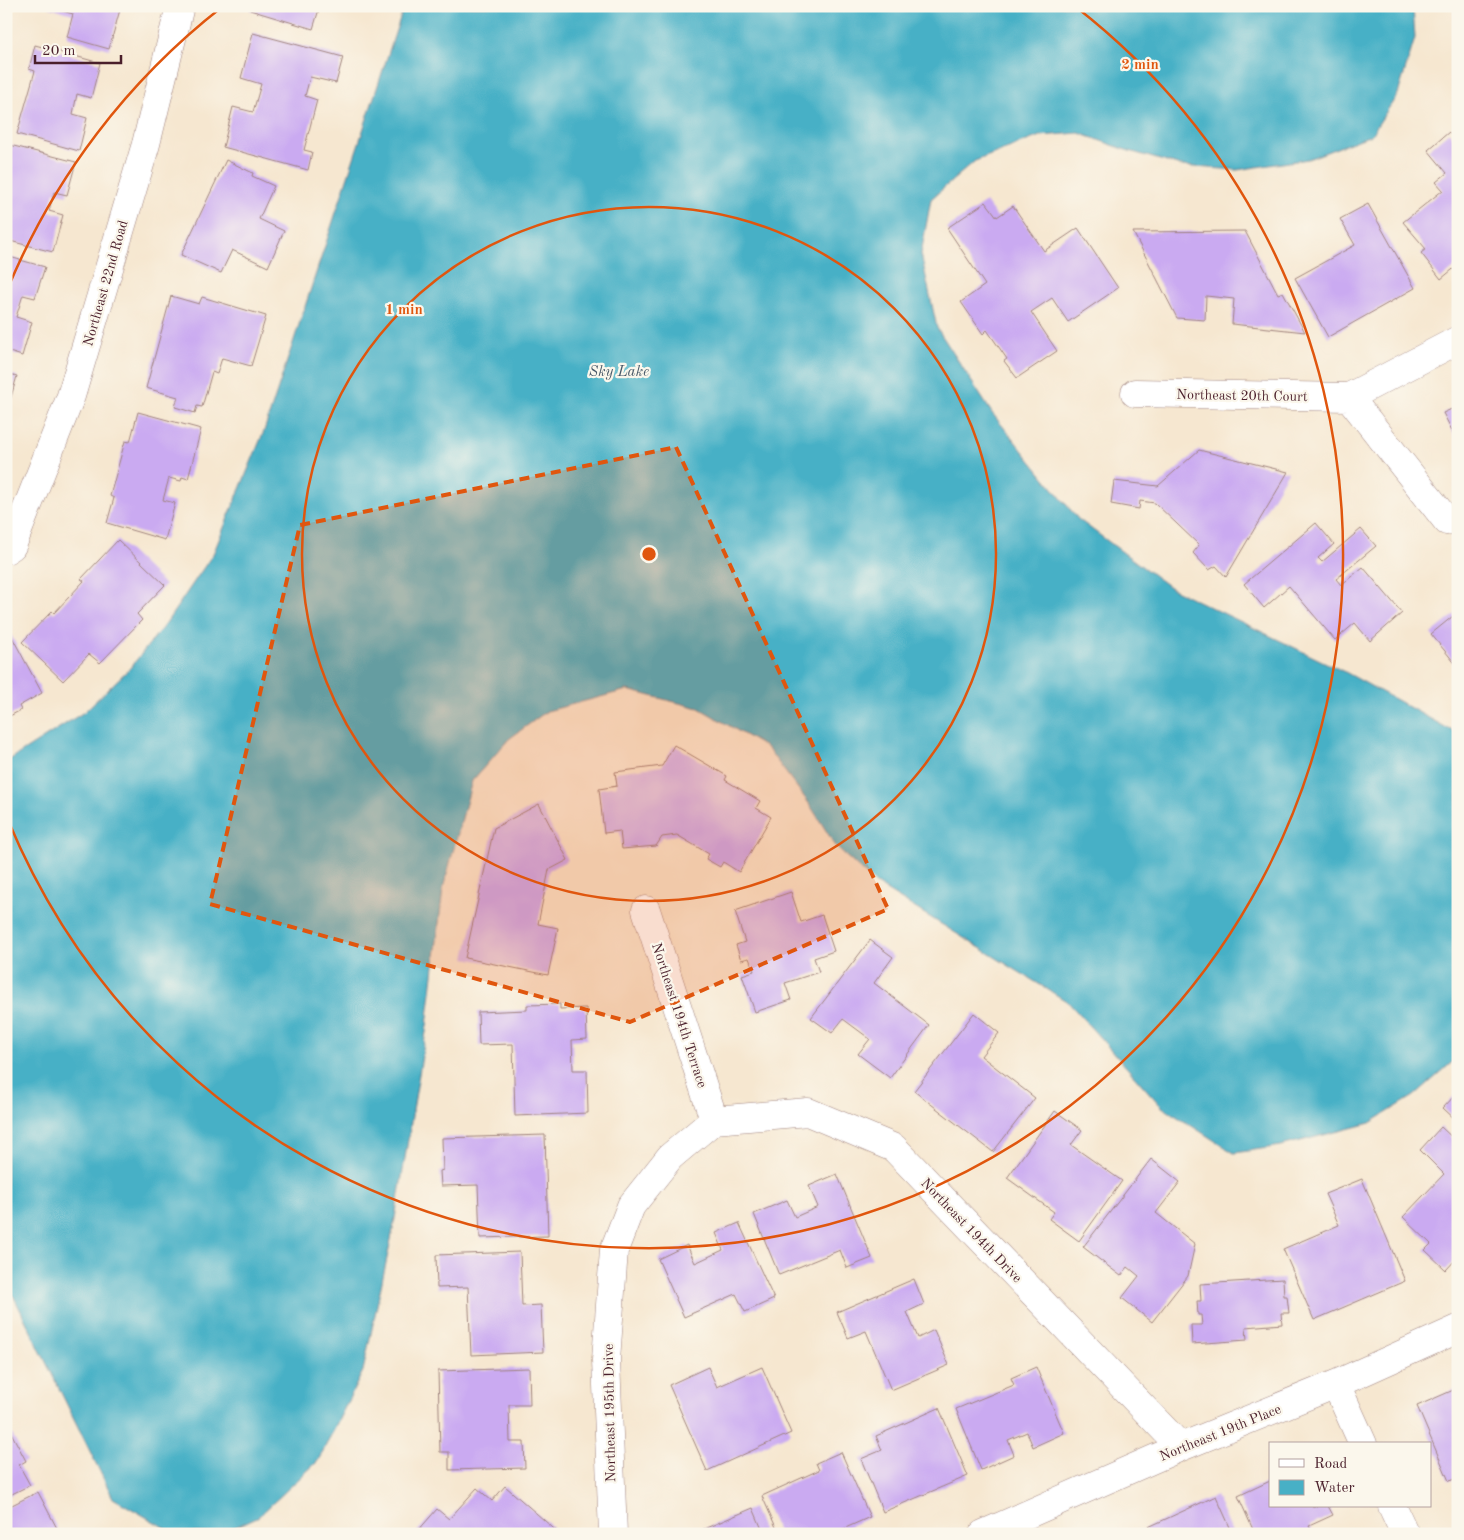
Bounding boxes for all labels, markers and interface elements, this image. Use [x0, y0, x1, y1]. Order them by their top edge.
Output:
scale bar [35, 32, 121, 64]
text: 20 m [42, 44, 76, 59]
text: 2 min [1121, 58, 1159, 73]
street label: Northeast 22nd Road [81, 219, 131, 348]
text: 1 min [385, 303, 423, 318]
water label: Sky Lake [589, 365, 649, 380]
street label: Northeast 20th Court [1176, 388, 1308, 404]
centre of rings [640, 545, 658, 563]
street label: Northeast 194th Terrace [649, 941, 709, 1089]
street label: Northeast 194th Drive [918, 1176, 1024, 1285]
street label: Northeast 195th Drive [602, 1344, 618, 1482]
street label: Northeast 19th Place [1158, 1402, 1283, 1464]
legend [1269, 1442, 1432, 1508]
text: Road [1314, 1457, 1348, 1472]
text: Water [1314, 1481, 1355, 1496]

